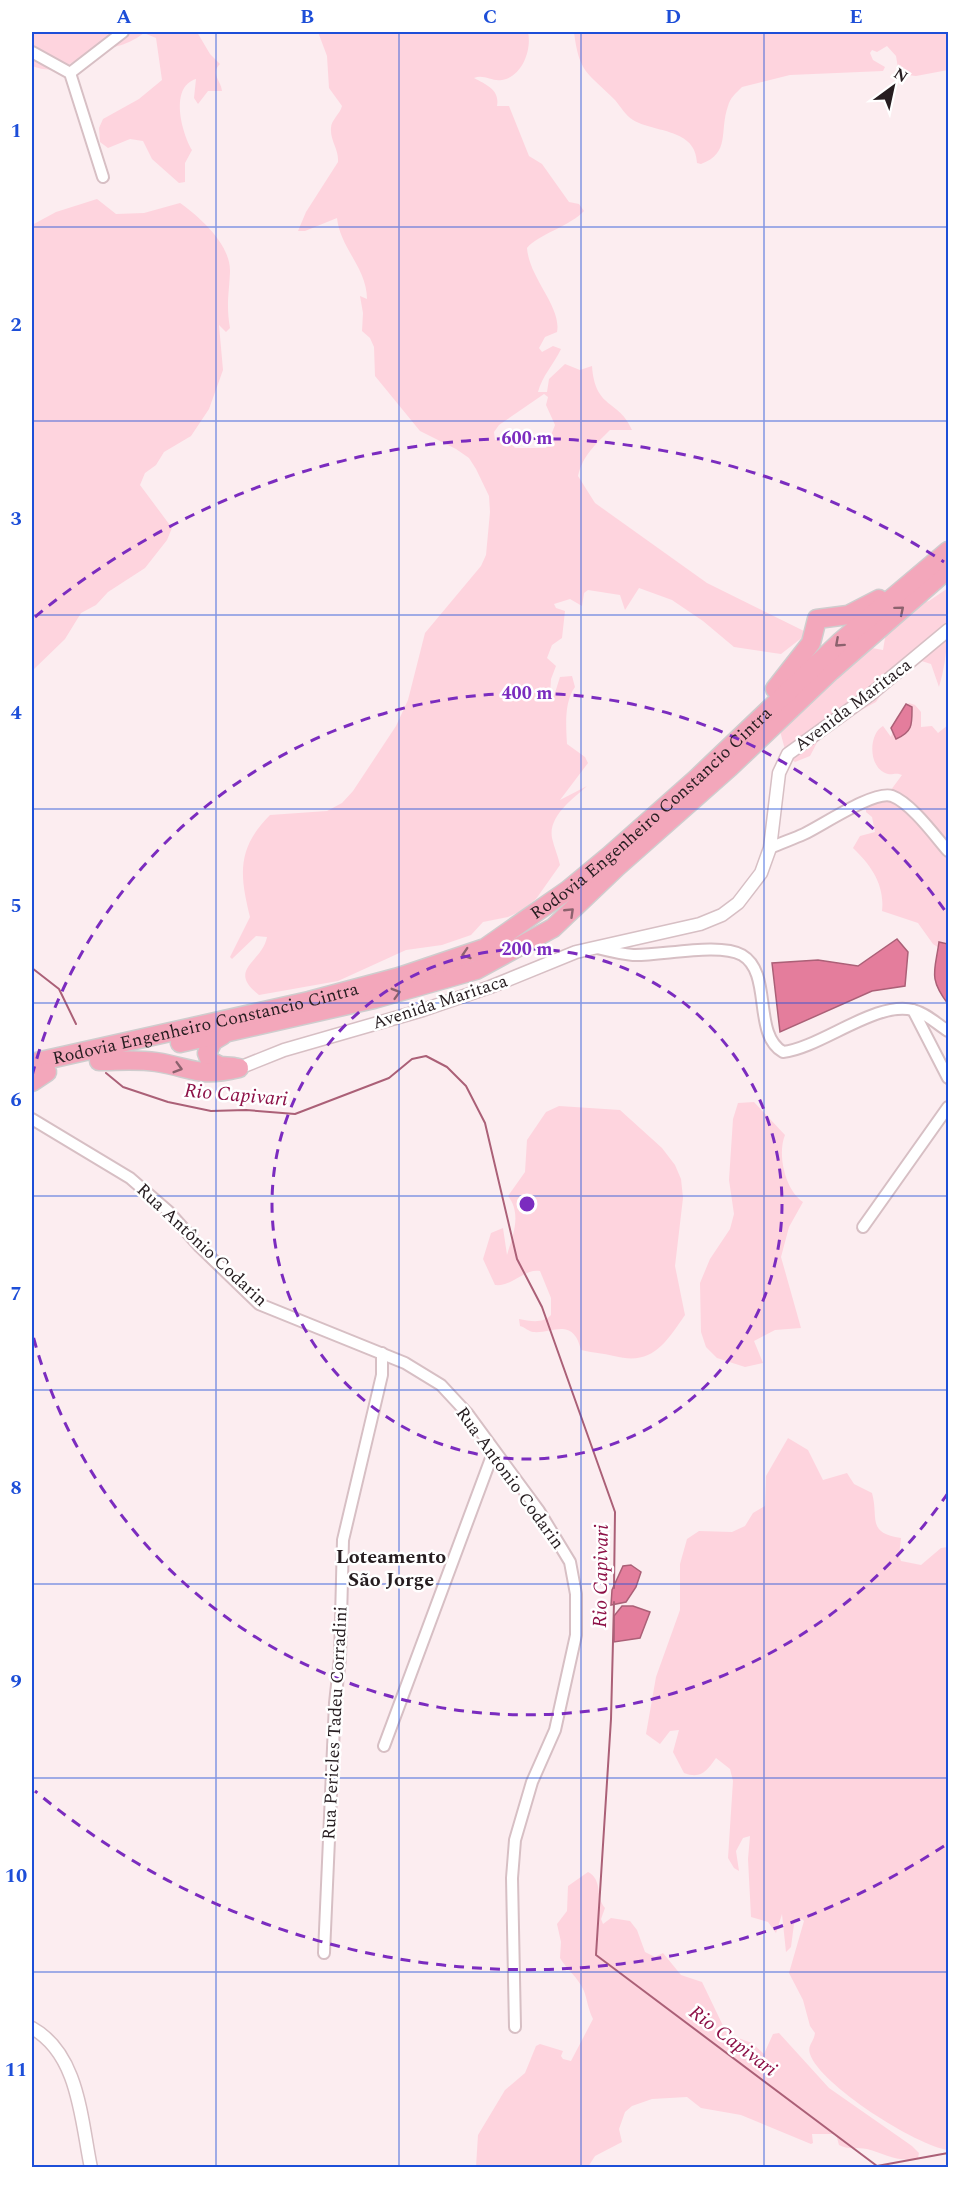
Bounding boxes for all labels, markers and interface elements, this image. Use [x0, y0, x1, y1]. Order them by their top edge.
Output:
text: A [116, 2, 132, 32]
text: B [300, 2, 314, 32]
text: C [483, 2, 497, 32]
text: D [665, 2, 681, 32]
text: E [849, 2, 863, 32]
north arrow [863, 57, 923, 117]
text: N [889, 62, 913, 89]
text: 1 [10, 116, 22, 146]
text: 2 [10, 310, 22, 340]
text: 600 m [501, 425, 553, 452]
text: 3 [10, 504, 22, 534]
one-way arrow [893, 606, 904, 617]
one-way arrow [836, 636, 846, 647]
street label: Avenida Maritaca [789, 652, 918, 758]
text: 400 m [501, 680, 553, 707]
text: 4 [10, 698, 22, 728]
street label: Rodovia Engenheiro Constancio Cintra [524, 700, 778, 926]
text: 5 [10, 891, 22, 921]
one-way arrow [563, 908, 574, 919]
text: 200 m [501, 936, 553, 963]
one-way arrow [461, 947, 472, 960]
street label: Avenida Maritaca [369, 967, 511, 1037]
street label: Rodovia Engenheiro Constancio Cintra [50, 975, 362, 1072]
one-way arrow [390, 988, 401, 1000]
one-way arrow [172, 1061, 183, 1073]
water label: Rio Capivari [183, 1076, 289, 1114]
text: 6 [10, 1085, 22, 1115]
street label: Rua Antônio Codarin [130, 1177, 274, 1313]
centre of rings [517, 1194, 537, 1214]
text: 7 [10, 1279, 22, 1309]
street label: Rua Antonio Codarin [449, 1401, 571, 1555]
text: 8 [10, 1473, 22, 1503]
water label: Rio Capivari [585, 1524, 617, 1628]
district label: Loteamento São Jorge [336, 1542, 446, 1595]
street label: Rua Pericles Tadeu Corradini [315, 1605, 355, 1841]
text: 9 [10, 1667, 22, 1697]
text: 10 [5, 1861, 27, 1891]
water label: Rio Capivari [682, 1998, 784, 2084]
text: 11 [5, 2055, 27, 2085]

